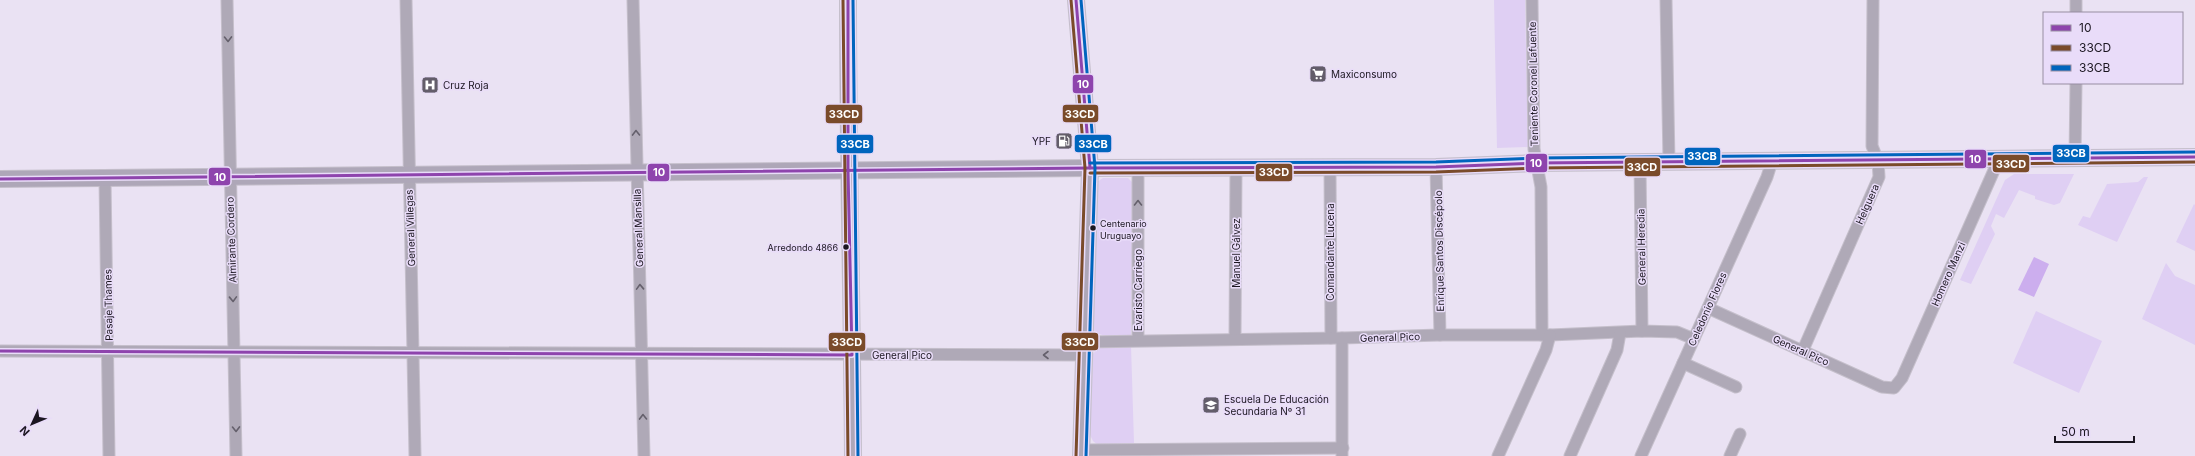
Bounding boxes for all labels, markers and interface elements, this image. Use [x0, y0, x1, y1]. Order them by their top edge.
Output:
legend [2043, 12, 2183, 84]
text: 10 [2079, 20, 2091, 35]
street label: Teniente Coronel Lafuente [1526, 21, 1540, 147]
one-way arrow [223, 36, 232, 42]
text: 33CD [2079, 40, 2111, 55]
text: 33CB [2079, 60, 2111, 75]
supermarket icon: Maxiconsumo [1308, 64, 1328, 84]
place label: Maxiconsumo [1331, 68, 1397, 80]
line badge: 10 [1072, 74, 1094, 94]
hospital icon: Cruz Roja [420, 75, 440, 95]
text: 10 [1077, 77, 1089, 91]
place label: Cruz Roja [443, 79, 489, 91]
line badge: 33CD [825, 104, 863, 124]
line badge: 33CD [1062, 104, 1099, 123]
text: 33CD [829, 107, 859, 121]
text: 33CD [1065, 107, 1095, 121]
one-way arrow [631, 130, 640, 136]
fuel station icon: YPF [1054, 131, 1074, 151]
line badge: 33CB [836, 134, 874, 154]
line badge: 33CB [1074, 134, 1112, 153]
place label: YPF [1032, 135, 1051, 147]
text: 33CB [840, 137, 870, 151]
text: 33CB [1078, 137, 1108, 151]
line badge: 33CB [2052, 144, 2090, 163]
text: 33CB [2056, 146, 2086, 160]
line badge: 33CB [1684, 147, 1721, 166]
text: 33CB [1687, 149, 1717, 163]
line badge: 10 [1964, 149, 1987, 169]
text: 10 [1969, 152, 1981, 166]
line badge: 10 [1525, 153, 1548, 173]
line badge: 33CD [1992, 154, 2030, 173]
text: 10 [1530, 156, 1542, 170]
line badge: 33CD [1624, 157, 1661, 177]
text: 33CD [1996, 157, 2026, 171]
text: 33CD [1627, 160, 1657, 174]
line badge: 10 [647, 163, 670, 182]
line badge: 33CD [1255, 163, 1293, 182]
text: 10 [653, 165, 665, 179]
text: 33CD [1259, 165, 1289, 179]
line badge: 10 [208, 167, 231, 186]
text: 10 [214, 170, 226, 184]
street label: Helguera [1853, 182, 1881, 226]
street label: General Villegas [403, 189, 417, 267]
street label: General Mansilla [631, 189, 645, 267]
street label: Enrique Santos Discépolo [1432, 190, 1446, 312]
street label: Almirante Cordero [224, 197, 238, 283]
one-way arrow [1134, 200, 1142, 206]
street label: Comandante Lucena [1324, 203, 1336, 301]
street label: General Heredia [1634, 209, 1648, 285]
place label: Centenario Uruguayo [1100, 218, 1147, 241]
street label: Manuel Gálvez [1230, 218, 1242, 288]
marker: Centenario Uruguayo [1088, 223, 1098, 233]
street label: Homero Manzi [1928, 240, 1968, 308]
place label: Arredondo 4866 [768, 242, 838, 253]
marker: Arredondo 4866 [841, 242, 851, 252]
street label: Evaristo Carriego [1132, 249, 1144, 331]
street label: Pasaje Thames [101, 269, 115, 341]
street label: Celedonio Flores [1685, 270, 1729, 348]
one-way arrow [635, 284, 644, 290]
one-way arrow [229, 296, 237, 302]
street label: General Pico [1360, 330, 1420, 344]
line badge: 33CD [828, 332, 866, 352]
line badge: 33CD [1061, 332, 1099, 351]
street label: General Pico [1771, 332, 1831, 368]
text: 33CD [832, 335, 862, 349]
text: 33CD [1065, 335, 1095, 349]
street label: General Pico [872, 349, 932, 361]
one-way arrow [1043, 351, 1049, 359]
place label: Escuela De Educación Secundaria Nº 31 [1224, 393, 1329, 417]
school or university icon: Escuela De Educación Secundaria Nº 31 [1201, 395, 1221, 415]
north arrow [12, 404, 52, 444]
one-way arrow [639, 414, 647, 420]
scale bar [2055, 418, 2134, 444]
text: N [17, 423, 33, 439]
text: 50 m [2061, 424, 2090, 439]
one-way arrow [232, 426, 240, 432]

